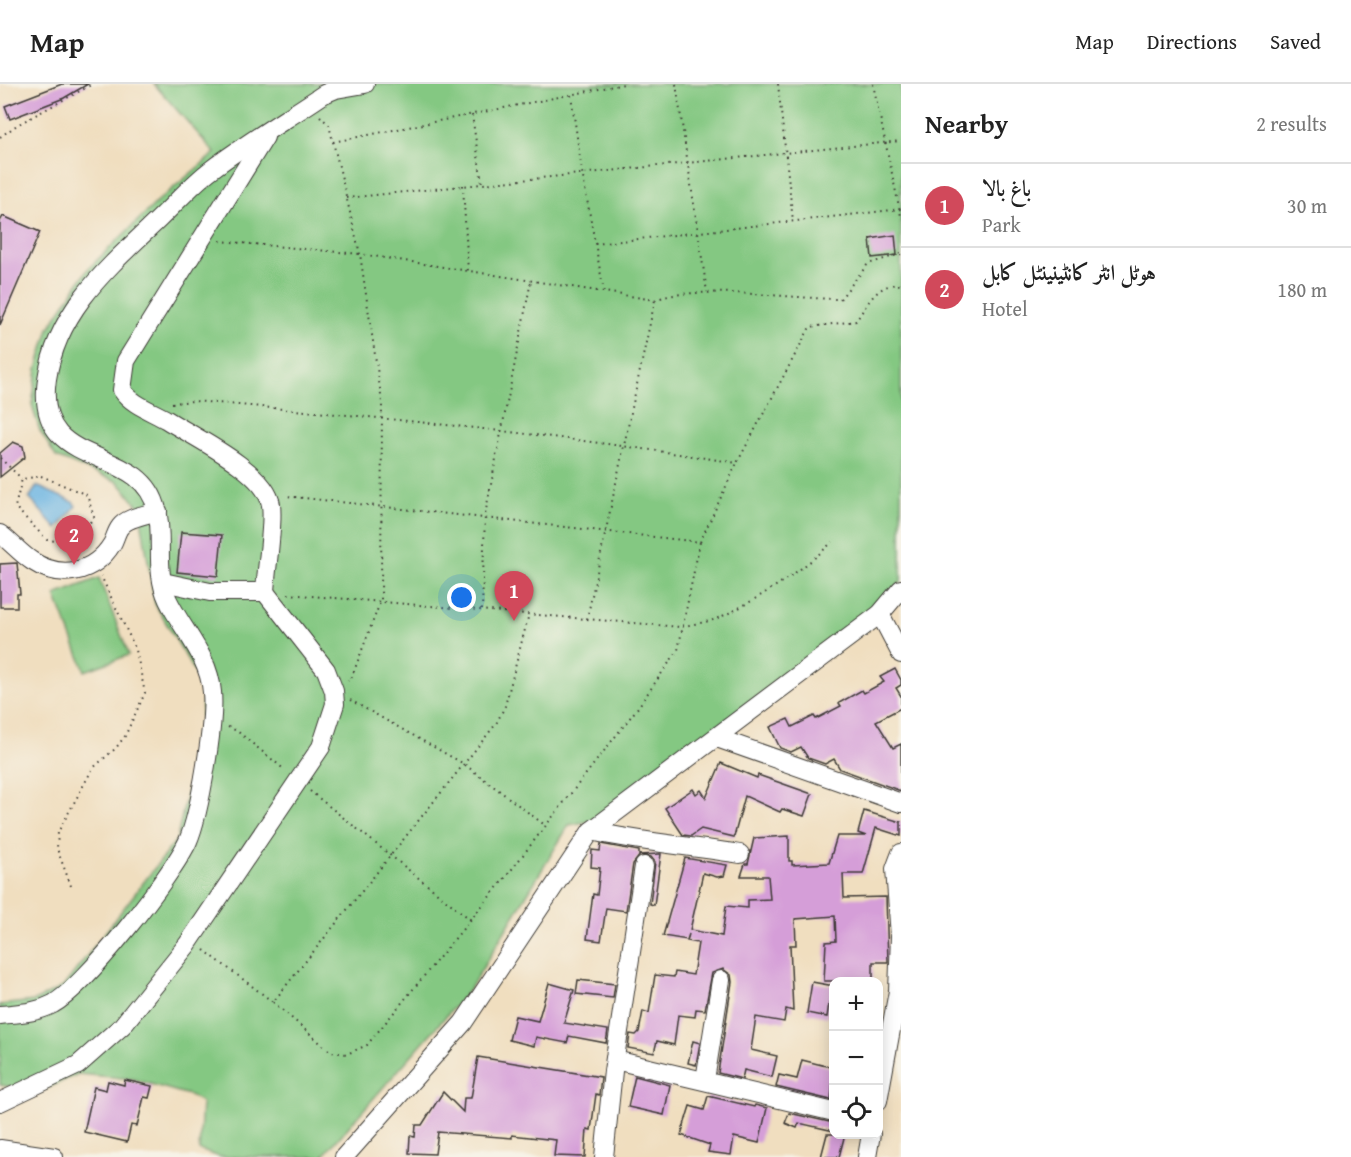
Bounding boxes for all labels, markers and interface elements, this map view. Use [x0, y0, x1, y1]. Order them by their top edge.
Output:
text: Map [30, 21, 84, 62]
text: Map [1075, 26, 1114, 57]
text: Directions [1147, 26, 1237, 57]
text: Saved [1270, 26, 1321, 57]
text: Nearby [925, 104, 1008, 143]
text: 2 results [1256, 109, 1327, 138]
text: باغ بالا [982, 172, 1031, 204]
text: 1 [939, 191, 950, 220]
text: 30 m [1287, 191, 1327, 220]
text: Park [982, 210, 1021, 239]
text: ہوٹل انٹر کانٹینینٹل کابل [982, 256, 1156, 288]
text: 2 [939, 275, 950, 304]
text: 180 m [1277, 275, 1327, 304]
text: Hotel [982, 294, 1028, 323]
pin: 2 [54, 516, 94, 565]
pin: 1 [494, 572, 534, 621]
your location [447, 583, 476, 612]
map controls [829, 977, 883, 1139]
button: + [829, 977, 883, 1031]
button: − [829, 1031, 883, 1085]
button: locate [829, 1085, 883, 1139]

